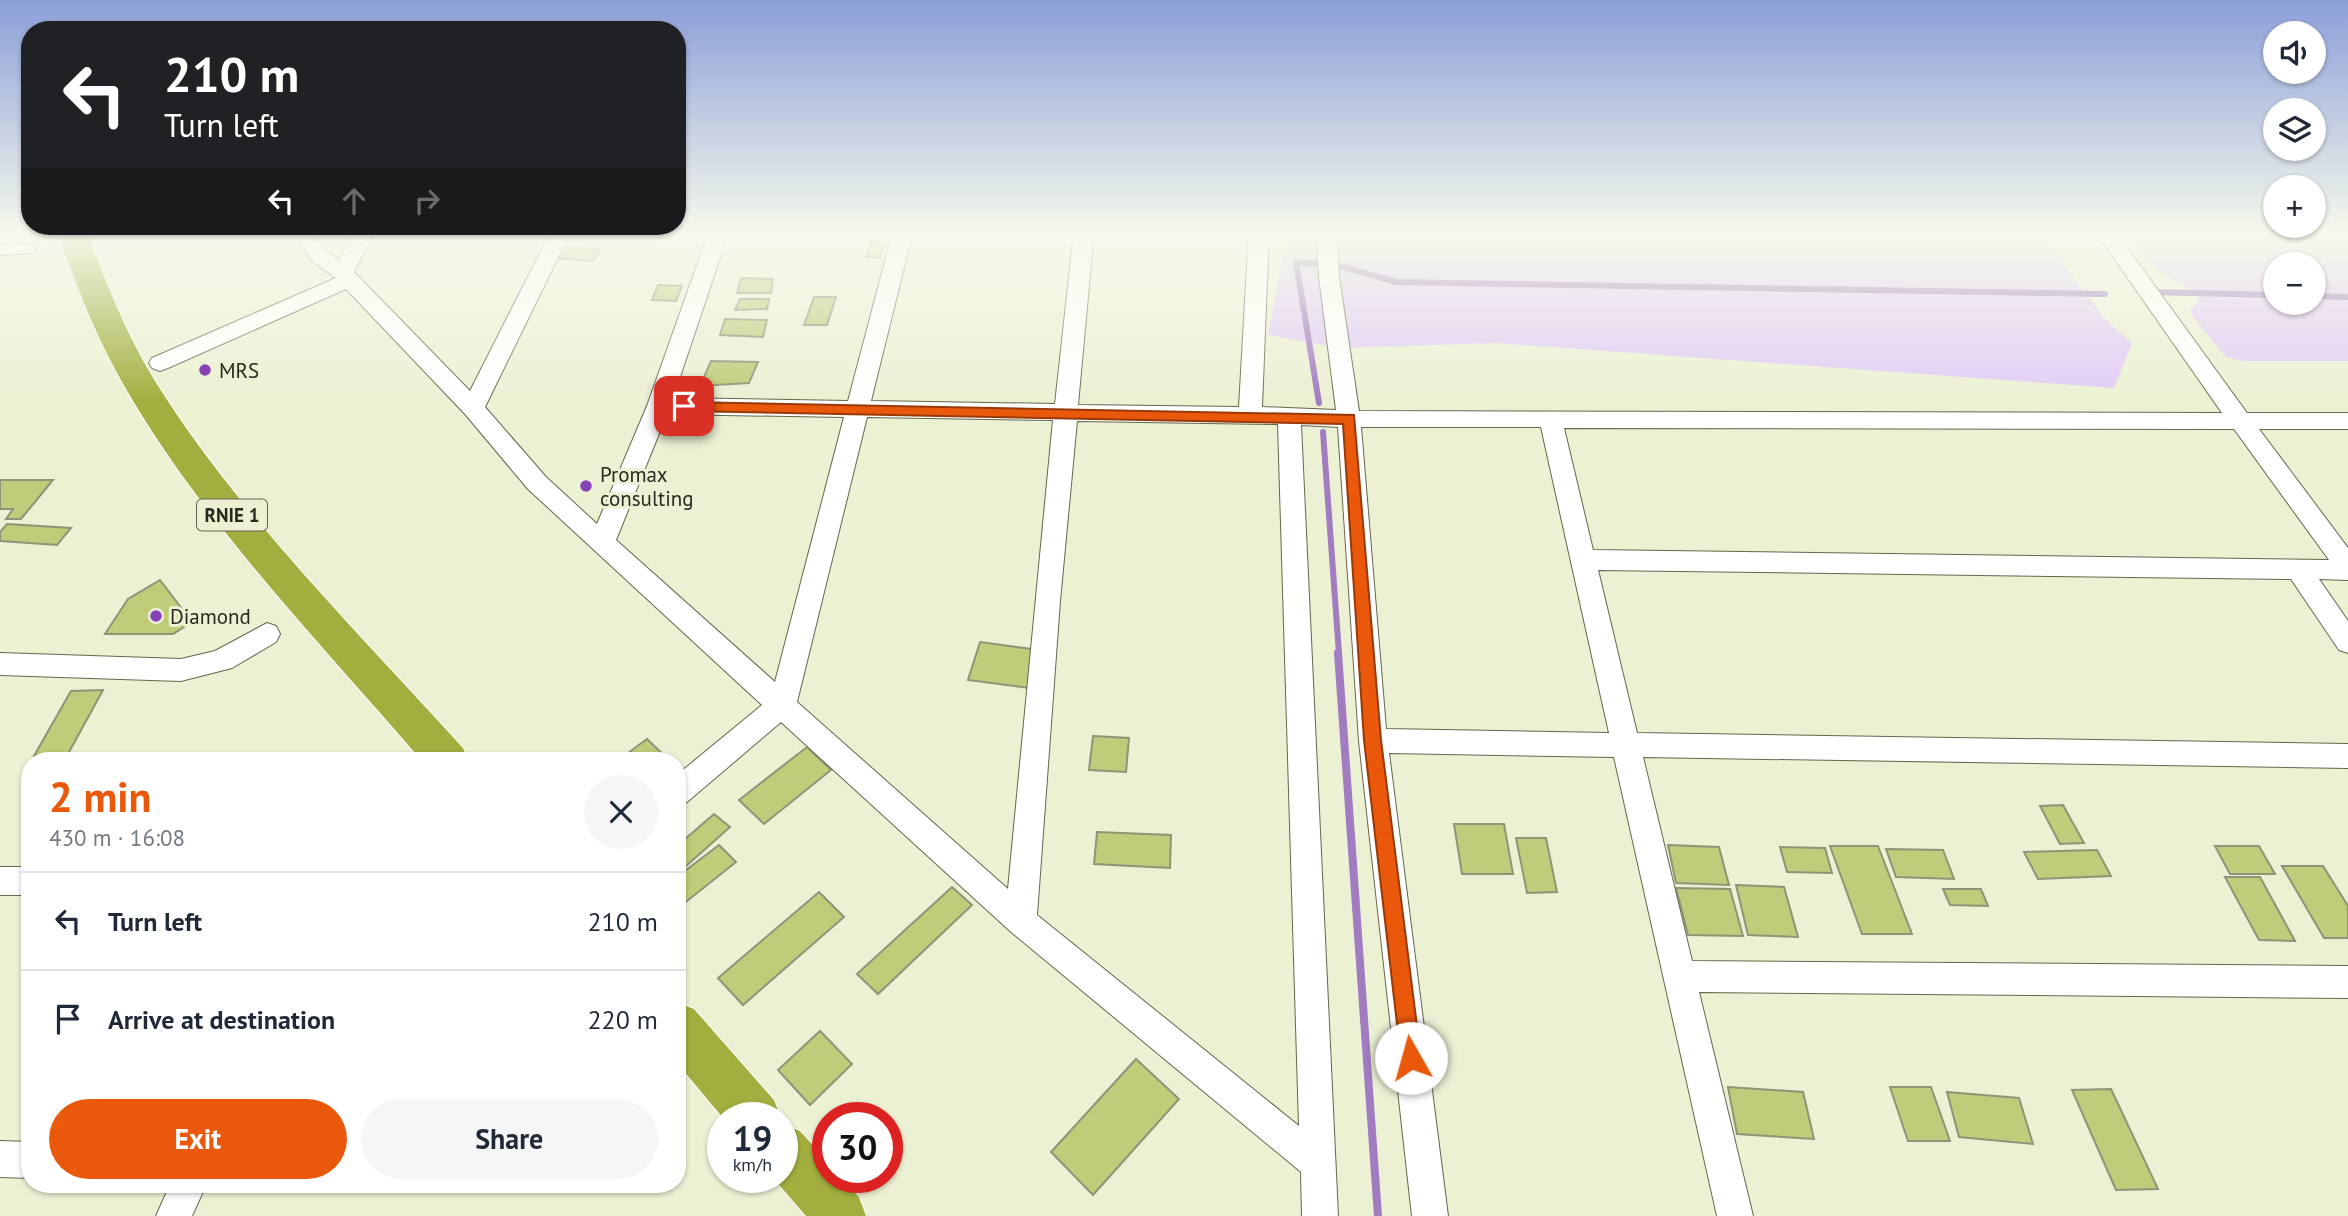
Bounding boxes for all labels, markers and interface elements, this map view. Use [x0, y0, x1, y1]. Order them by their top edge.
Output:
map controls [2263, 21, 2326, 315]
button: sound [2263, 21, 2326, 84]
text: 210 m [164, 42, 299, 106]
icon: left [49, 49, 140, 140]
button: layers [2263, 98, 2326, 161]
text: Turn left [164, 104, 279, 146]
button: + [2263, 175, 2326, 238]
icon: left [262, 182, 300, 220]
icon: ahead [335, 182, 373, 220]
icon: right [408, 182, 446, 220]
button: − [2263, 252, 2326, 315]
place label: MRS [219, 357, 259, 384]
marker: MRS [197, 362, 213, 378]
pin [654, 376, 714, 436]
icon: arrive [665, 387, 703, 425]
place label: Promax consulting [600, 461, 694, 512]
marker: Promax consulting [578, 478, 594, 494]
road number: RNIE 1 [197, 500, 267, 530]
place label: Diamond [170, 603, 251, 630]
marker: Diamond [148, 608, 164, 624]
text: 2 min [49, 769, 151, 824]
button: close [584, 775, 658, 849]
text: 430 m · 16:08 [49, 823, 185, 852]
icon: left [49, 902, 87, 940]
text: Turn left [108, 905, 202, 938]
text: 210 m [587, 905, 658, 938]
icon: arrive [49, 1000, 87, 1038]
text: Arrive at destination [108, 1003, 335, 1036]
text: 220 m [587, 1003, 658, 1036]
position arrow [1374, 1021, 1448, 1095]
button: Exit [49, 1099, 347, 1179]
button: Share [361, 1099, 658, 1179]
speed limit sign: 30 [812, 1102, 903, 1193]
text: 19 [733, 1115, 772, 1161]
text: km/h [733, 1153, 772, 1176]

